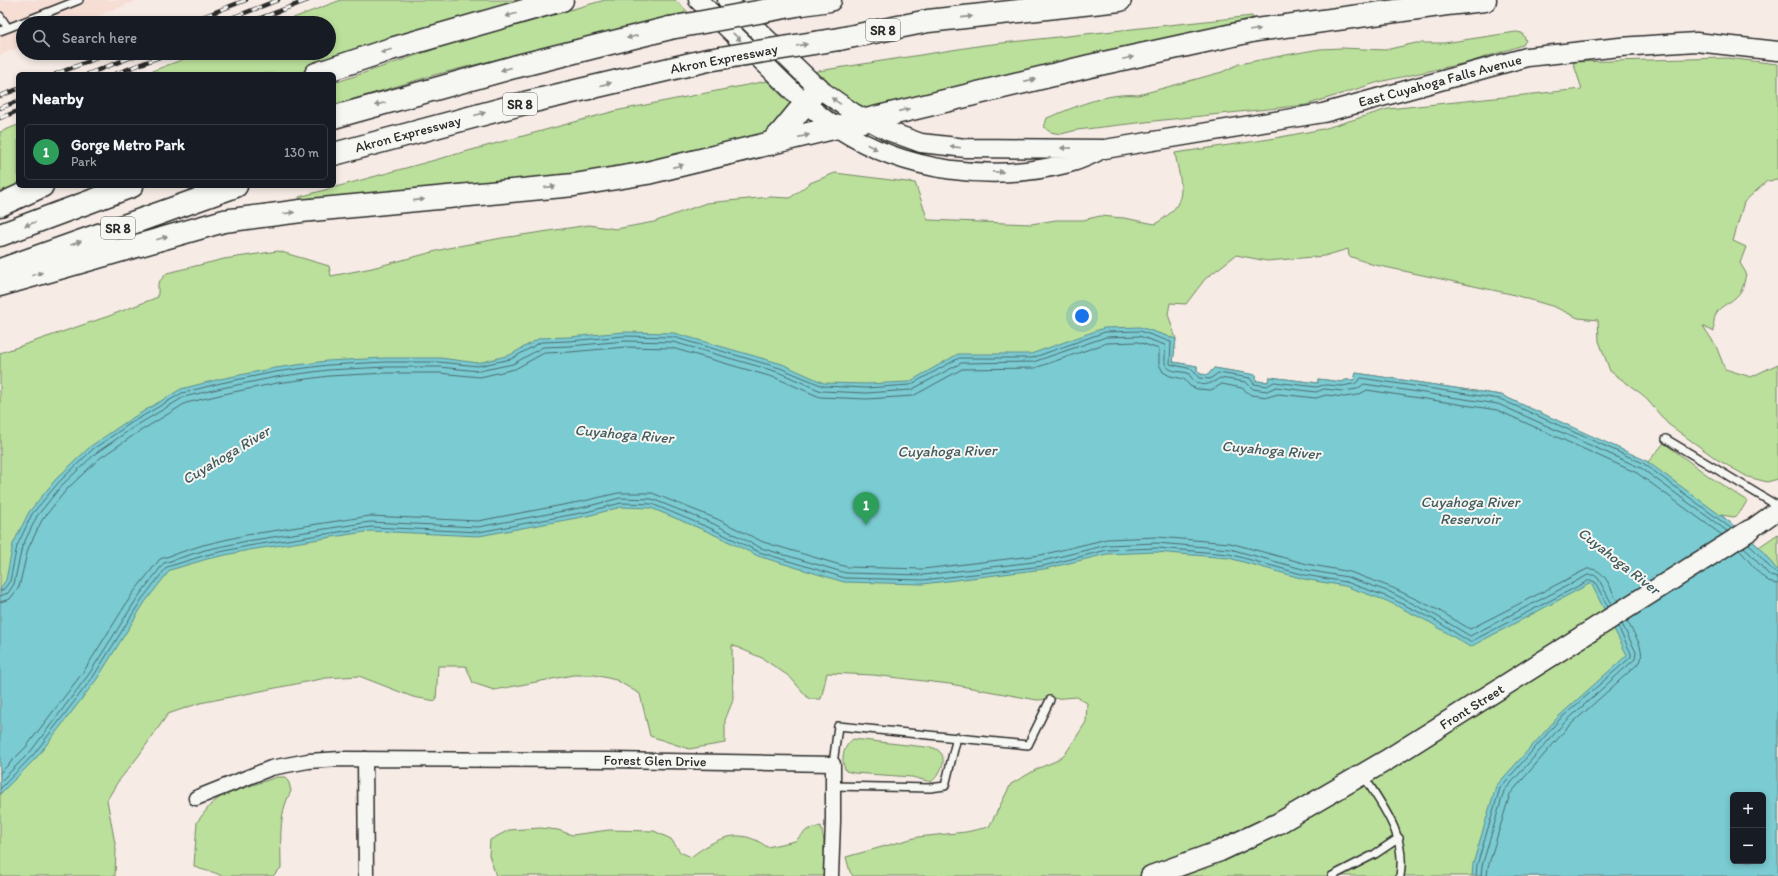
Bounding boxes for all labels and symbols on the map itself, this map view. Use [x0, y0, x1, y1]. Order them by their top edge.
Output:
one-way arrow [505, 12, 517, 18]
one-way arrow [961, 14, 973, 20]
road number: SR 8 [866, 19, 900, 41]
one-way arrow [1249, 27, 1262, 33]
one-way arrow [732, 32, 742, 42]
one-way arrow [626, 34, 638, 40]
street label: Akron Expressway [669, 40, 780, 78]
one-way arrow [796, 42, 808, 48]
one-way arrow [380, 48, 392, 54]
street label: East Cuyahoga Falls Avenue [1357, 51, 1524, 111]
one-way arrow [1122, 54, 1134, 60]
one-way arrow [500, 67, 512, 73]
one-way arrow [1024, 77, 1037, 83]
one-way arrow [600, 80, 612, 86]
road number: SR 8 [503, 93, 537, 115]
one-way arrow [830, 97, 841, 105]
one-way arrow [374, 101, 386, 107]
one-way arrow [898, 107, 910, 113]
one-way arrow [473, 111, 486, 117]
street label: Akron Expressway [353, 112, 463, 156]
one-way arrow [798, 133, 810, 139]
one-way arrow [866, 144, 878, 150]
one-way arrow [949, 144, 961, 150]
one-way arrow [1060, 145, 1072, 152]
one-way arrow [672, 162, 684, 168]
one-way arrow [992, 169, 1005, 175]
one-way arrow [544, 184, 556, 190]
one-way arrow [413, 197, 425, 204]
one-way arrow [283, 210, 296, 216]
road number: SR 8 [101, 217, 135, 239]
one-way arrow [23, 221, 35, 227]
one-way arrow [157, 235, 169, 241]
one-way arrow [71, 239, 83, 245]
one-way arrow [32, 271, 44, 277]
your location [1072, 306, 1092, 326]
water label: Cuyahoga River [179, 421, 275, 488]
water label: Cuyahoga River [574, 421, 676, 447]
water label: Cuyahoga River [1221, 437, 1323, 463]
water label: Cuyahoga River [897, 441, 999, 461]
pin: 1 [853, 492, 879, 525]
water label: Cuyahoga River Reservoir [1420, 493, 1522, 528]
water label: Cuyahoga River [1574, 523, 1665, 600]
street label: Front Street [1437, 681, 1507, 733]
street label: Forest Glen Drive [603, 752, 707, 770]

